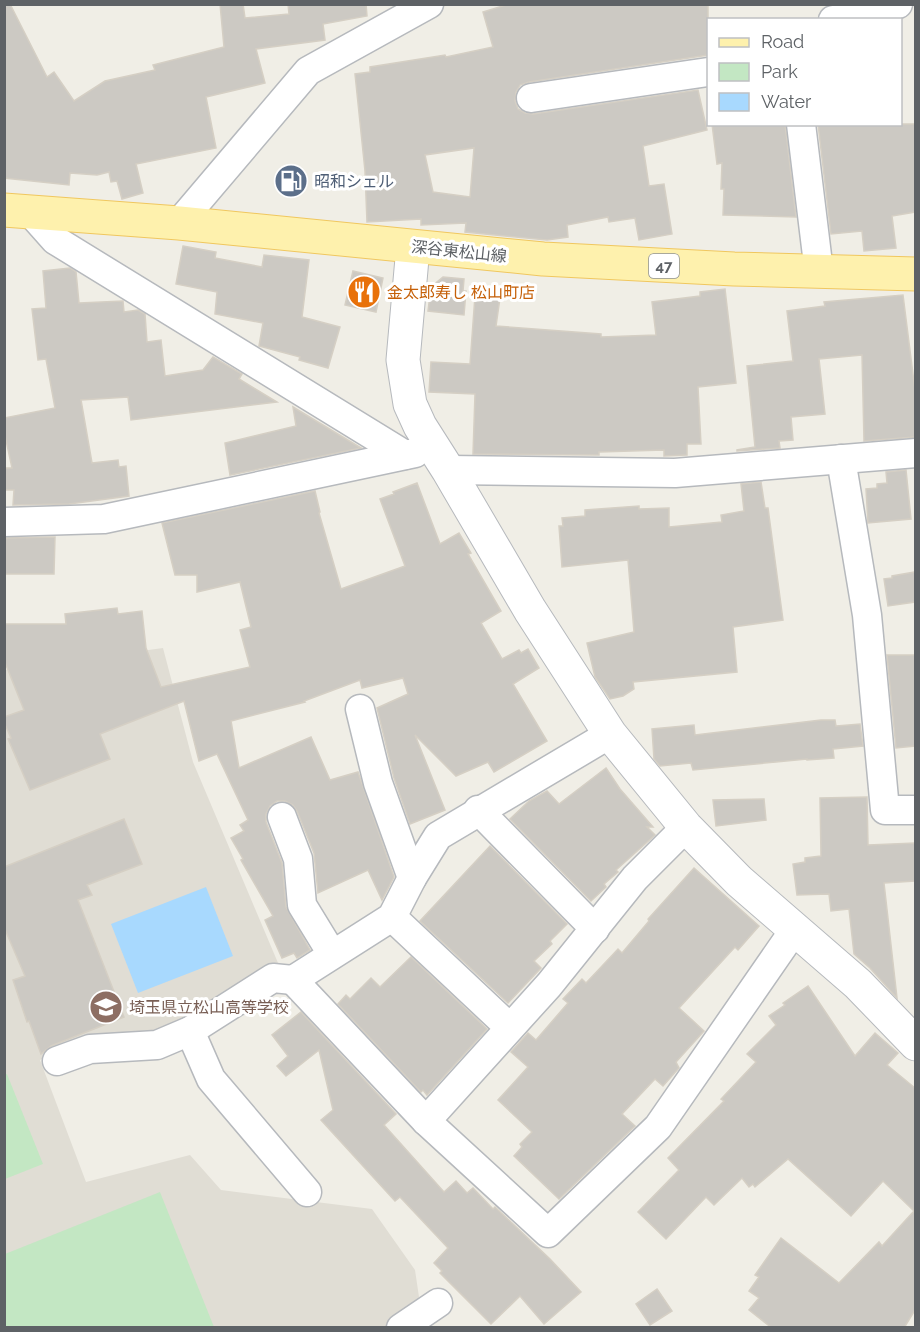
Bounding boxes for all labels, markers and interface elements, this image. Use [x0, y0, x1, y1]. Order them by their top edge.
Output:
legend [707, 18, 902, 126]
text: Road [761, 31, 804, 52]
text: Park [761, 61, 798, 82]
text: Water [761, 91, 812, 112]
fuel station icon: 昭和シェル [273, 163, 309, 199]
place label: 昭和シェル [314, 172, 394, 191]
street label: 深谷東松山線 [410, 237, 508, 266]
road number: 47 [649, 254, 679, 278]
restaurant icon: 金太郎寿し 松山町店 [346, 274, 382, 310]
place label: 金太郎寿し 松山町店 [387, 283, 535, 302]
school or university icon: 埼玉県立松山高等学校 [88, 989, 124, 1025]
place label: 埼玉県立松山高等学校 [129, 998, 289, 1017]

